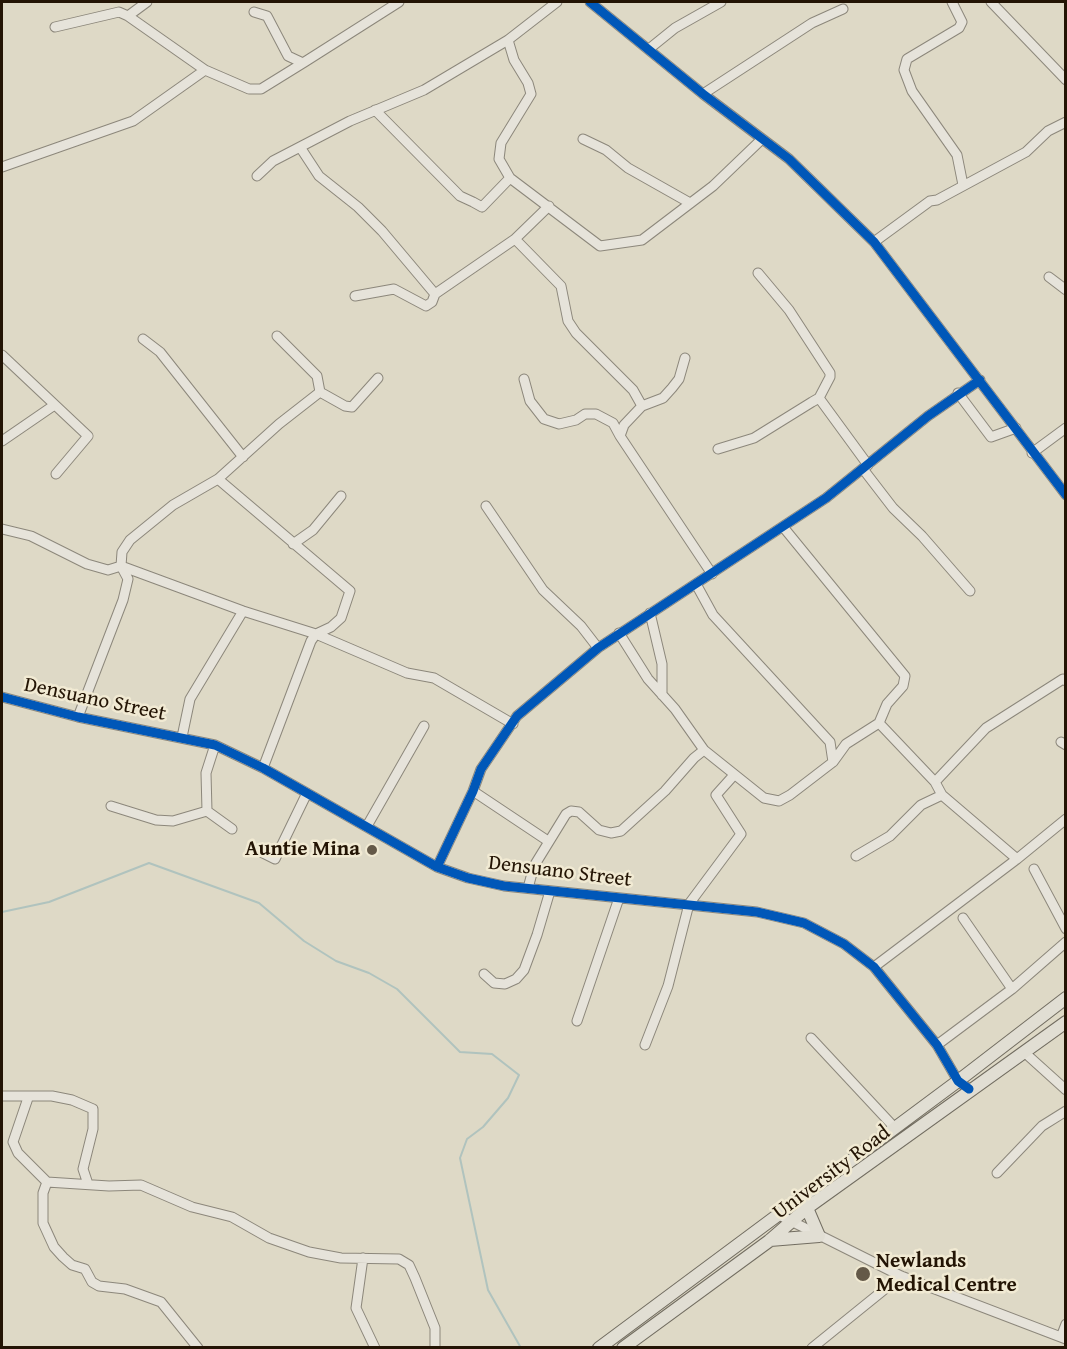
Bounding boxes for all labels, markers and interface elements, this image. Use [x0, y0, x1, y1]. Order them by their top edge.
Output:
street label: Densuano Street [22, 673, 168, 727]
place label: Auntie Mina [245, 837, 360, 863]
marker: Auntie Mina [365, 843, 379, 857]
street label: Densuano Street [487, 851, 633, 893]
street label: University Road [768, 1121, 896, 1225]
place label: Newlands Medical Centre [876, 1249, 1017, 1299]
marker: Newlands Medical Centre [854, 1265, 872, 1283]

